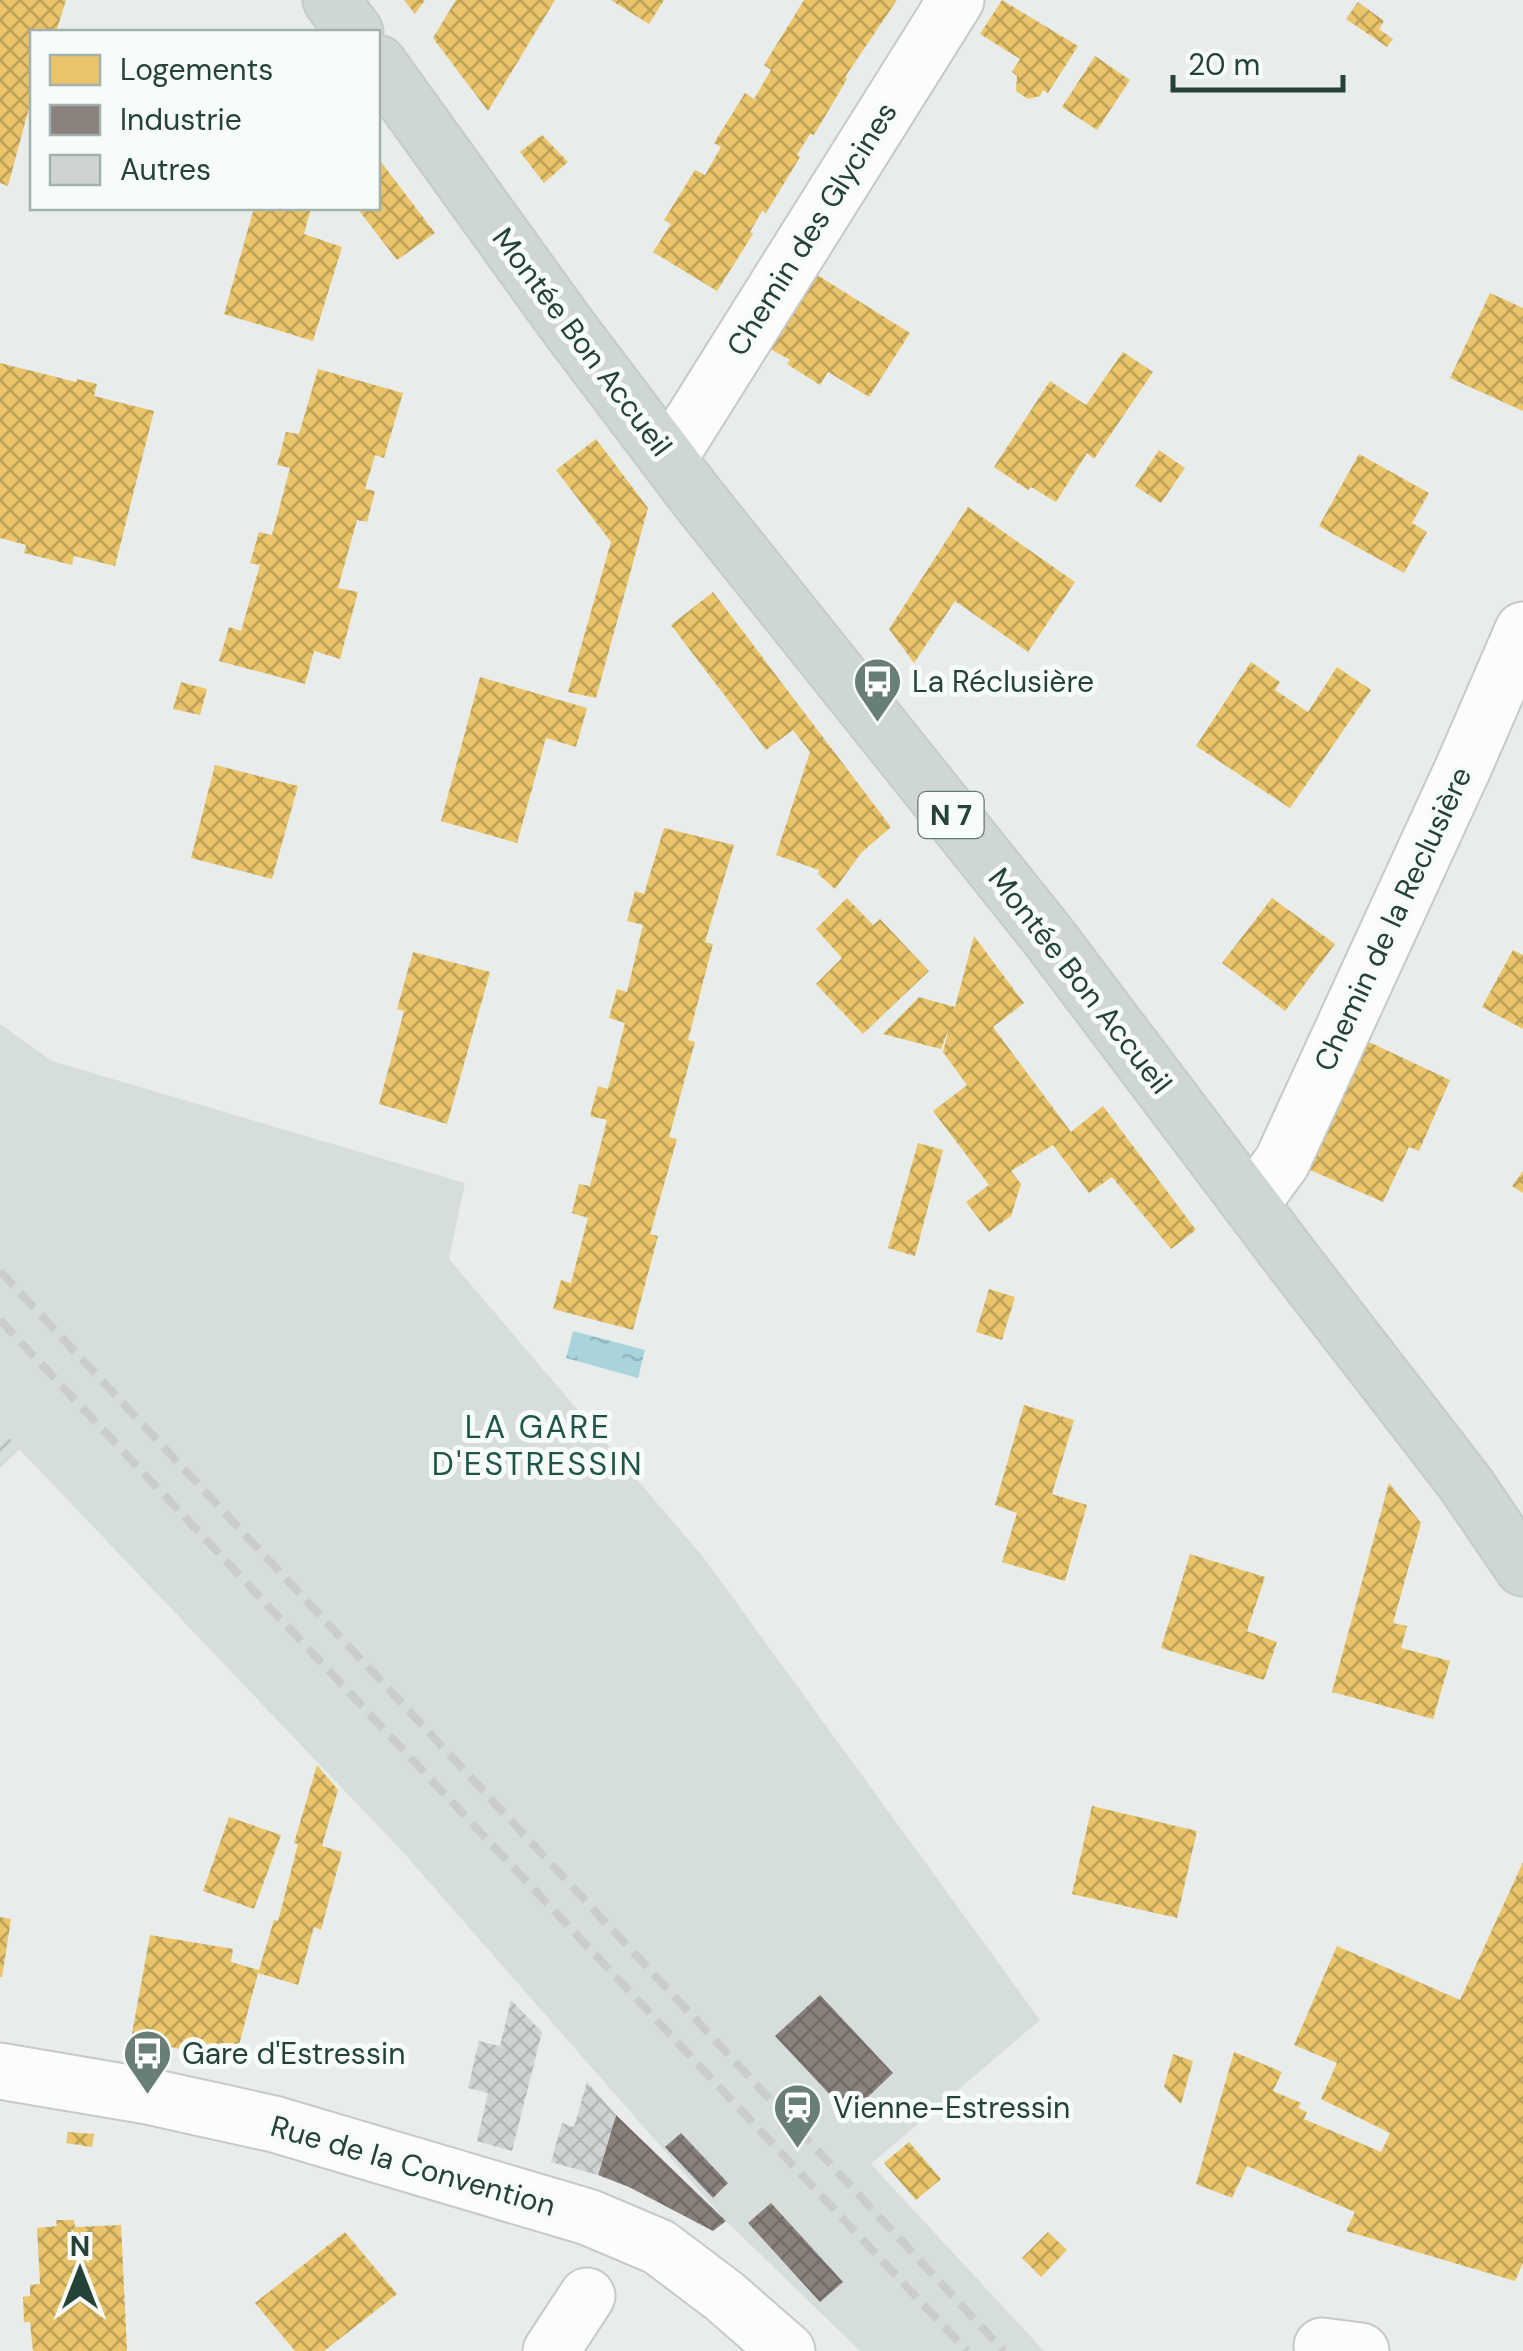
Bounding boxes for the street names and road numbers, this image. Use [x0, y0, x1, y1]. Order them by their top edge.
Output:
street label: Chemin des Glycines [718, 95, 906, 363]
street label: Montée Bon Accueil [484, 220, 681, 464]
street label: Chemin de la Reclusière [1305, 760, 1480, 1077]
road number: N 7 [918, 792, 984, 838]
street label: Montée Bon Accueil [980, 860, 1181, 1102]
street label: Rue de la Convention [266, 2106, 560, 2225]

